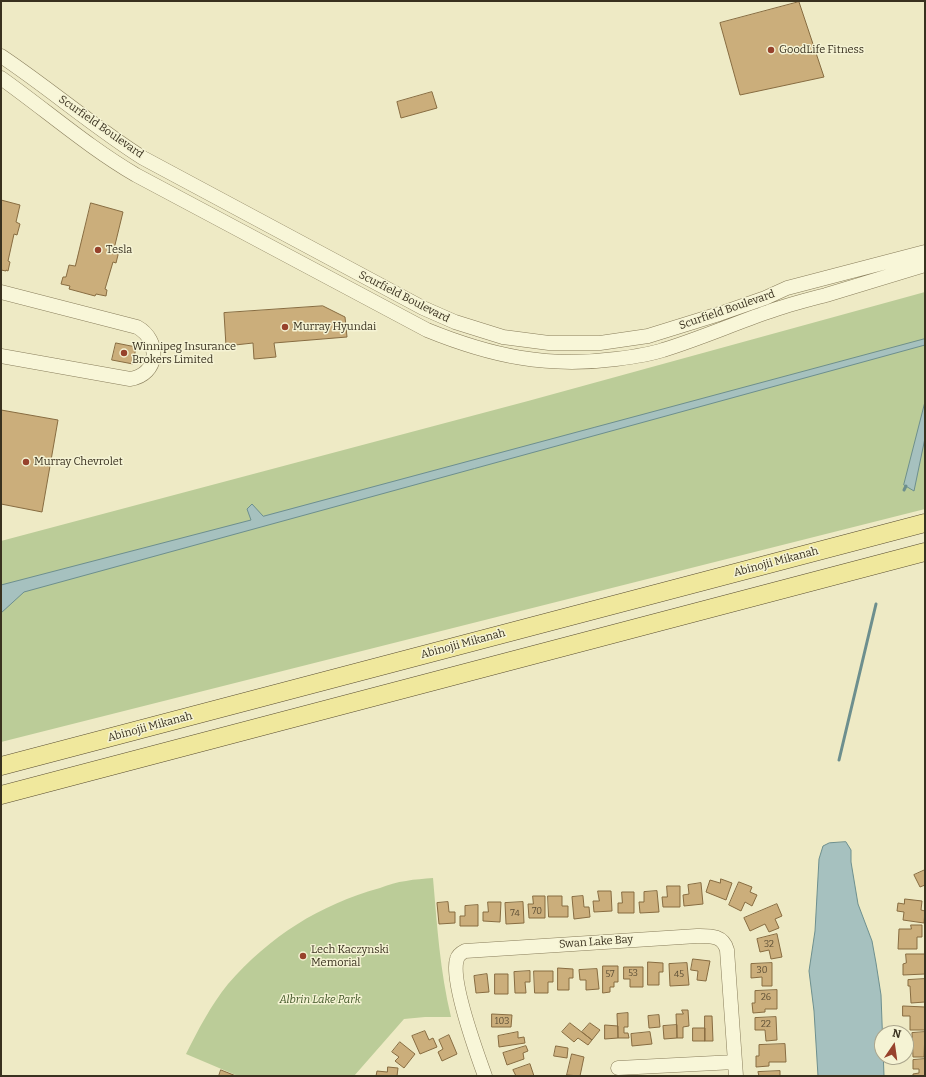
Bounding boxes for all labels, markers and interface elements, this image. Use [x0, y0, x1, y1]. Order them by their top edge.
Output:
place label: GoodLife Fitness [779, 43, 864, 57]
marker: GoodLife Fitness [766, 45, 776, 55]
street label: Scurfield Boulevard [56, 93, 146, 161]
place label: Tesla [106, 243, 132, 257]
marker: Tesla [93, 245, 103, 255]
street label: Scurfield Boulevard [356, 268, 452, 326]
street label: Scurfield Boulevard [677, 287, 777, 333]
place label: Murray Hyundai [293, 320, 376, 334]
marker: Murray Hyundai [280, 322, 290, 332]
place label: Winnipeg Insurance Brokers Limited [132, 340, 236, 366]
marker: Winnipeg Insurance Brokers Limited [119, 348, 129, 358]
place label: Murray Chevrolet [34, 455, 123, 469]
marker: Murray Chevrolet [21, 457, 31, 467]
street label: Abinojii Mikanah [732, 544, 820, 580]
street label: Abinojii Mikanah [419, 626, 507, 662]
street label: Abinojii Mikanah [106, 709, 194, 745]
house number: 70 [532, 906, 542, 916]
house number: 74 [510, 908, 520, 918]
street label: Swan Lake Bay [558, 933, 634, 951]
house number: 32 [764, 939, 774, 949]
place label: Lech Kaczynski Memorial [311, 943, 389, 969]
marker: Lech Kaczynski Memorial [298, 951, 308, 961]
house number: 30 [757, 965, 767, 975]
house number: 53 [628, 968, 638, 978]
house number: 57 [605, 969, 615, 979]
house number: 45 [674, 969, 684, 979]
house number: 26 [761, 992, 771, 1002]
park label: Albrin Lake Park [279, 993, 361, 1007]
house number: 103 [495, 1016, 509, 1026]
house number: 22 [761, 1019, 771, 1029]
north arrow [874, 1025, 914, 1065]
text: N [891, 1027, 902, 1041]

